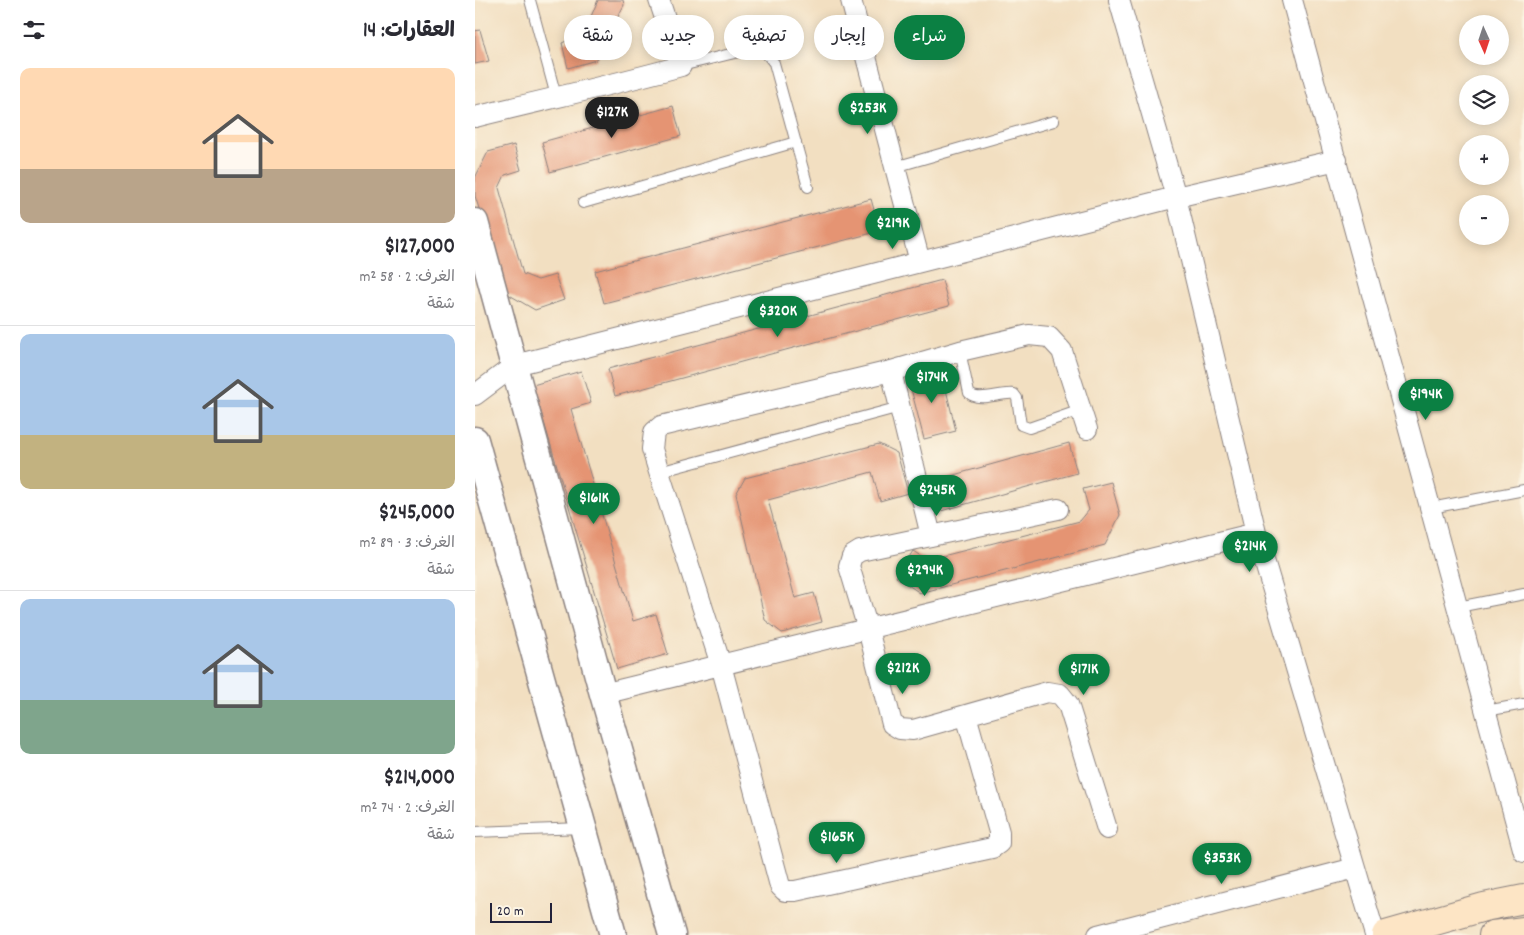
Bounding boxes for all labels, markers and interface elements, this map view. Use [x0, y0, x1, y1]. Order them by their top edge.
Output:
chip: شقة [564, 15, 632, 60]
chip: جديد [642, 15, 714, 60]
chip: تصفية [724, 15, 804, 60]
chip: إيجار [814, 15, 884, 60]
chip: شراء [894, 15, 965, 60]
north arrow [1459, 15, 1509, 65]
map controls [1459, 15, 1509, 245]
icon: filters [20, 16, 48, 44]
text: العقارات: 14 [363, 17, 455, 47]
button: layers [1459, 75, 1509, 125]
pin: $253K [833, 92, 903, 135]
pin: $127K [577, 96, 647, 139]
text: $253K [849, 97, 887, 120]
icon: home [193, 101, 283, 191]
text: $127K [596, 101, 628, 124]
button: + [1459, 135, 1509, 185]
button: − [1459, 195, 1509, 245]
pin: $219K [858, 208, 928, 250]
text: $219K [876, 212, 910, 235]
text: $127,000 [384, 233, 455, 263]
text: الغرف: 2 · 58 m² [359, 266, 455, 289]
text: شقة [427, 293, 455, 316]
pin: $320K [743, 296, 813, 338]
text: $320K [759, 300, 797, 323]
pin: $174K [897, 362, 967, 404]
icon: home [193, 366, 283, 456]
text: $174K [916, 366, 948, 389]
pin: $194K [1391, 378, 1461, 421]
text: $194K [1410, 383, 1442, 406]
pin: $245K [902, 474, 972, 517]
text: $245K [919, 479, 955, 502]
pin: $161K [559, 482, 629, 525]
text: $161K [579, 487, 609, 510]
text: $245,000 [378, 499, 455, 529]
pin: $214K [1215, 530, 1285, 573]
text: الغرف: 3 · 89 m² [359, 532, 455, 555]
text: $214K [1234, 535, 1266, 558]
pin: $294K [890, 554, 960, 597]
text: شقة [427, 559, 455, 582]
text: $294K [907, 559, 943, 582]
icon: home [193, 631, 283, 721]
pin: $212K [868, 652, 938, 695]
pin: $171K [1049, 654, 1119, 696]
text: $212K [887, 657, 920, 680]
text: $171K [1070, 658, 1098, 681]
text: $214,000 [384, 764, 455, 794]
text: الغرف: 2 · 74 m² [361, 797, 455, 820]
pin: $165K [802, 822, 872, 864]
text: شقة [427, 824, 455, 847]
text: $165K [820, 826, 854, 849]
pin: $353K [1187, 842, 1257, 885]
text: $353K [1203, 847, 1241, 870]
scale bar [490, 900, 553, 923]
text: 20 m [497, 902, 524, 922]

